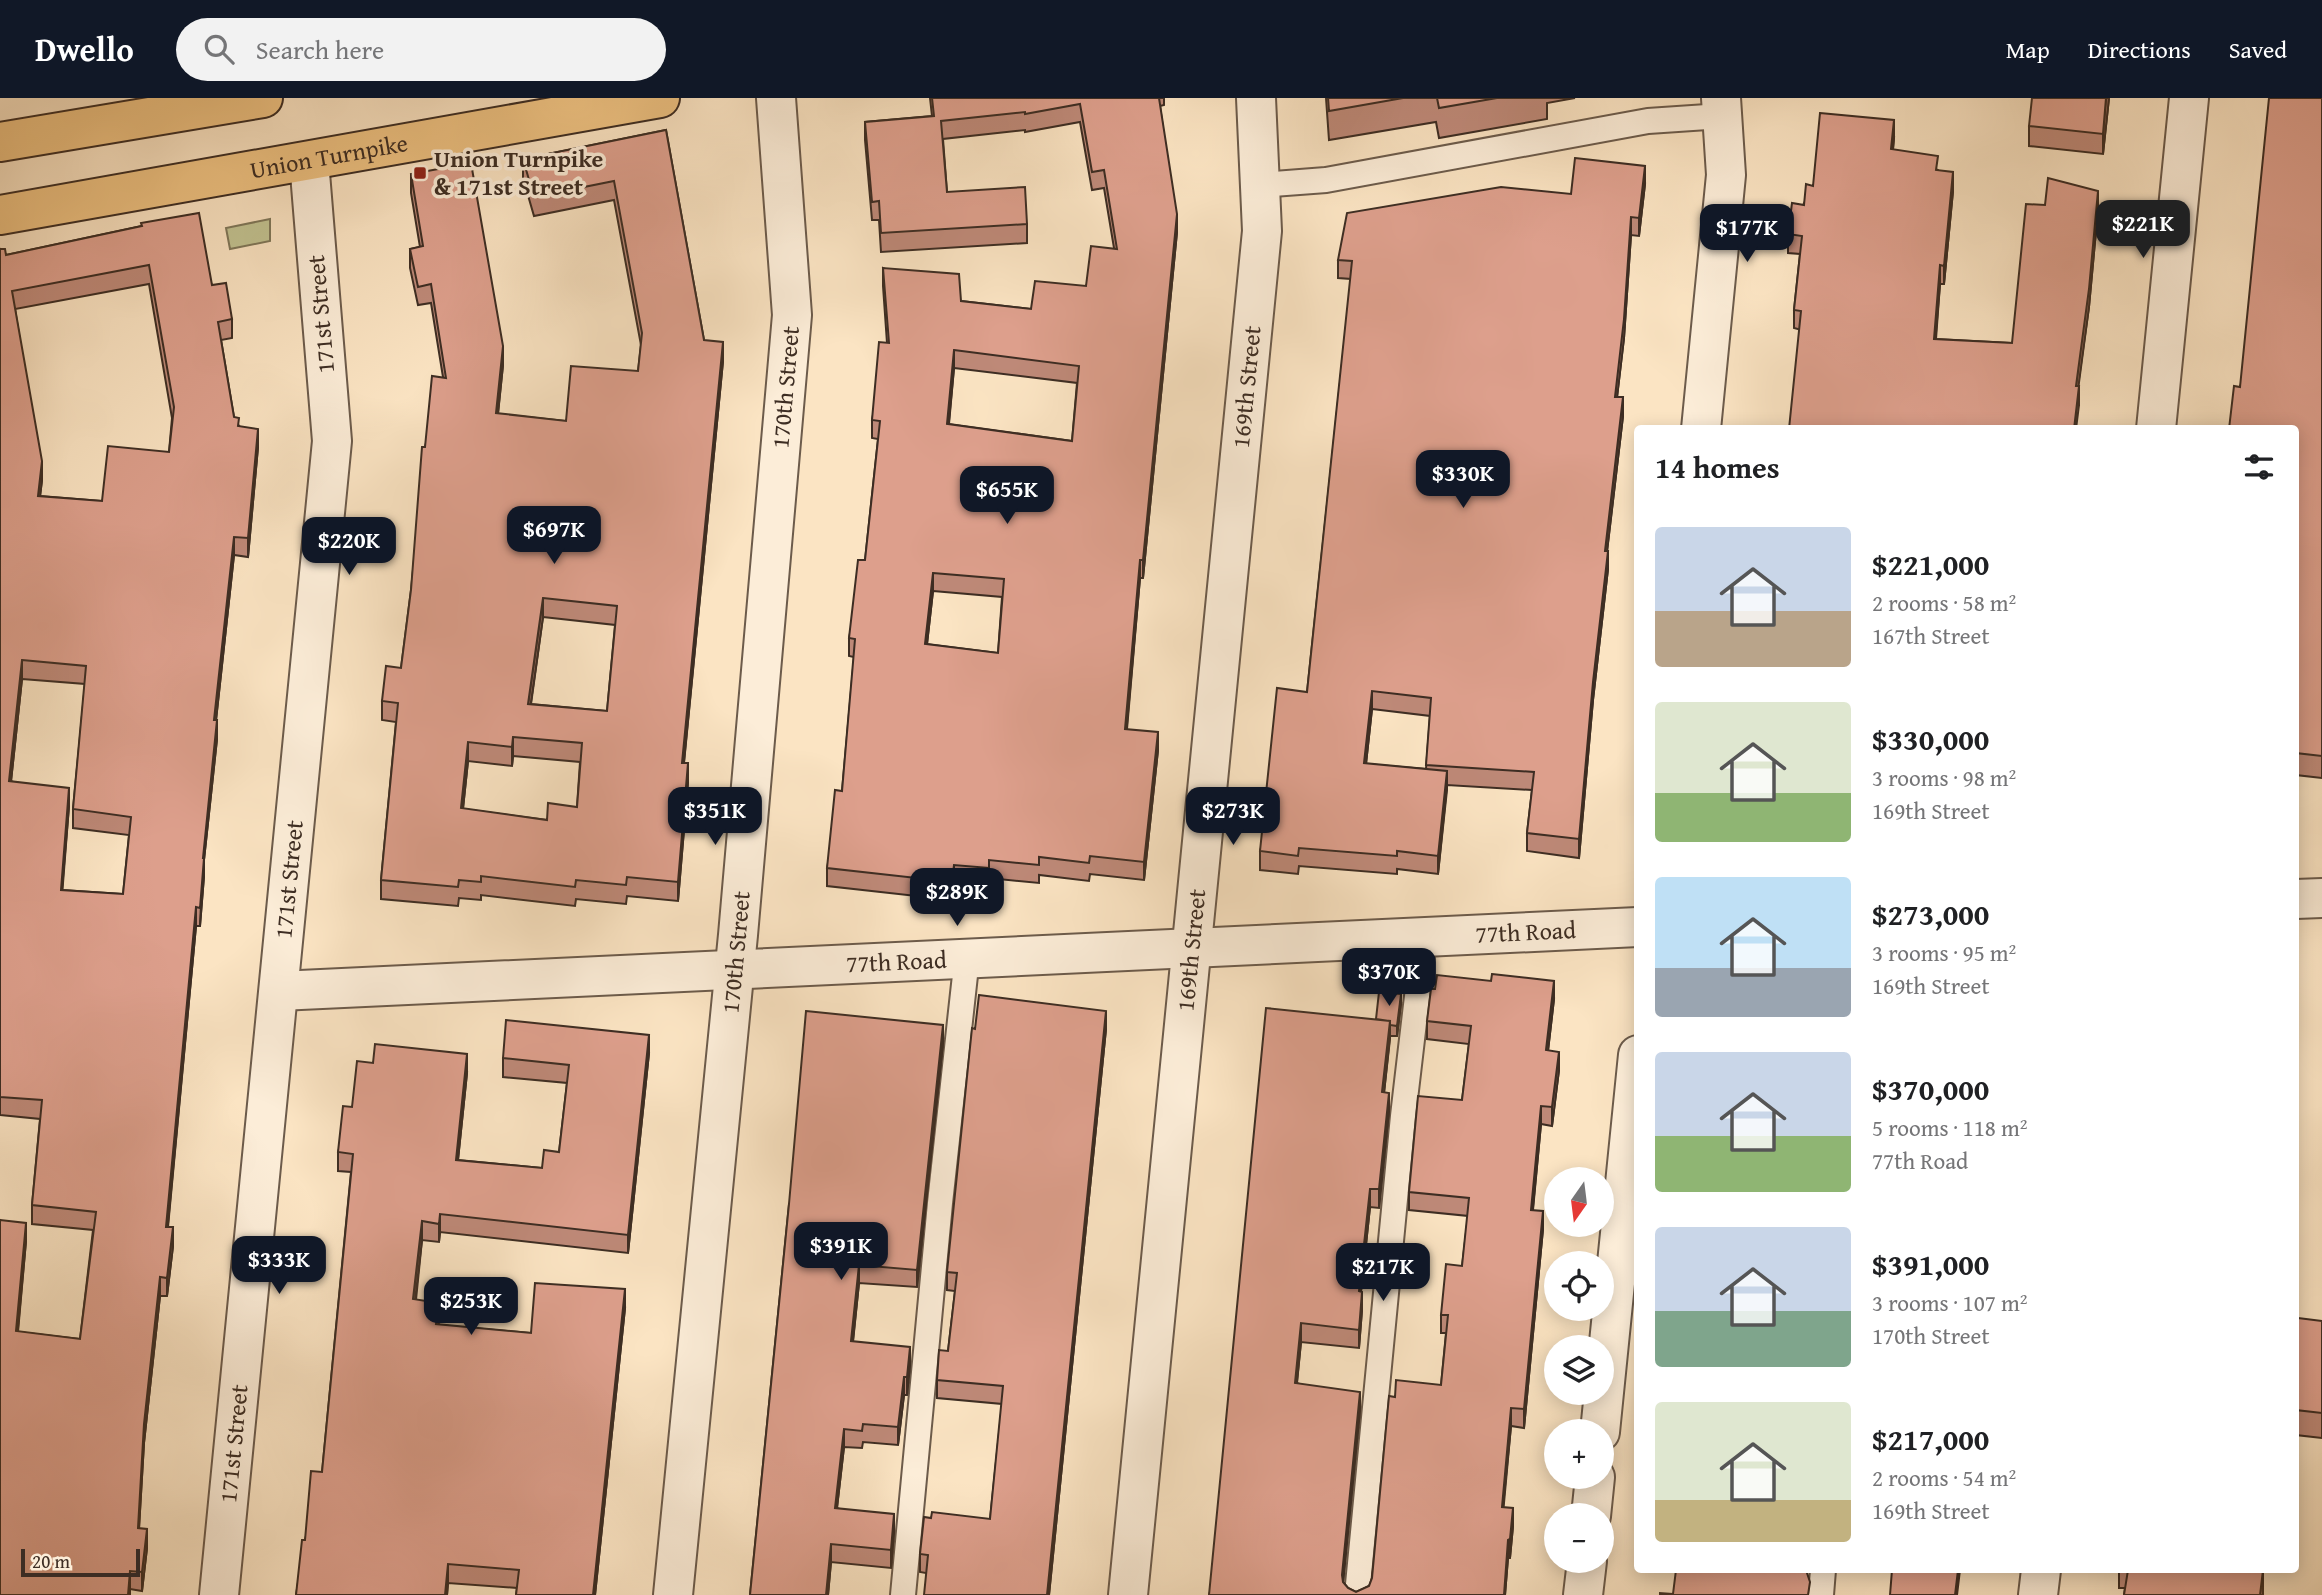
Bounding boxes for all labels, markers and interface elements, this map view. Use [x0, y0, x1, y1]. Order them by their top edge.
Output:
search box [176, 18, 666, 81]
text: Dwello [35, 25, 134, 73]
icon: search [200, 30, 238, 68]
text: Search here [256, 30, 384, 69]
text: Map [2006, 32, 2050, 67]
text: Directions [2088, 32, 2191, 67]
text: Saved [2229, 32, 2287, 67]
street label: Union Turnpike [247, 125, 410, 187]
place label: Union Turnpike & 171st Street [434, 141, 603, 204]
marker: Union Turnpike & 171st Street [412, 165, 428, 181]
pin: $221K [2094, 200, 2192, 260]
pin: $177K [1698, 204, 1796, 264]
text: $221K [2112, 206, 2174, 239]
text: $177K [1716, 210, 1778, 243]
street label: 171st Street [298, 253, 343, 375]
street label: 169th Street [1223, 323, 1270, 450]
street label: 170th Street [762, 324, 808, 450]
text: 14 homes [1655, 445, 1780, 489]
icon: filters [2240, 448, 2278, 486]
pin: $330K [1414, 450, 1512, 510]
text: $330K [1432, 456, 1494, 489]
pin: $655K [958, 466, 1056, 526]
text: $655K [976, 472, 1038, 505]
pin: $697K [505, 506, 603, 566]
text: $697K [523, 512, 585, 545]
pin: $220K [300, 518, 398, 577]
text: $220K [318, 523, 380, 556]
text: $221,000 [1872, 542, 1989, 586]
icon: home [1711, 555, 1795, 639]
text: 2 rooms · 58 m² [1872, 586, 2016, 619]
text: 167th Street [1872, 619, 1990, 652]
text: $330,000 [1872, 717, 1989, 761]
icon: home [1711, 730, 1795, 814]
text: 3 rooms · 98 m² [1872, 761, 2016, 794]
pin: $351K [666, 788, 764, 847]
pin: $273K [1184, 788, 1282, 847]
text: $351K [684, 793, 746, 826]
text: $273K [1202, 793, 1264, 826]
text: 169th Street [1872, 794, 1990, 827]
street label: 171st Street [265, 818, 312, 940]
pin: $289K [908, 868, 1006, 928]
text: $289K [926, 874, 988, 907]
street label: 169th Street [1167, 887, 1214, 1013]
street label: 170th Street [712, 889, 759, 1015]
text: $273,000 [1872, 892, 1989, 936]
icon: home [1711, 905, 1795, 989]
street label: 77th Road [1475, 912, 1577, 952]
text: 3 rooms · 95 m² [1872, 936, 2016, 969]
street label: 77th Road [845, 942, 948, 981]
pin: $370K [1340, 948, 1438, 1008]
text: $370K [1358, 954, 1420, 987]
text: 169th Street [1872, 969, 1990, 1002]
text: $370,000 [1872, 1067, 1989, 1111]
icon: home [1711, 1080, 1795, 1164]
text: 5 rooms · 118 m² [1872, 1111, 2027, 1144]
text: 77th Road [1872, 1144, 1968, 1177]
north arrow [1544, 1167, 1614, 1237]
map controls [1544, 1167, 1614, 1573]
pin: $391K [792, 1222, 890, 1282]
text: $391K [810, 1228, 872, 1261]
pin: $333K [230, 1236, 328, 1296]
text: $333K [248, 1242, 310, 1275]
text: $391,000 [1872, 1242, 1989, 1286]
pin: $217K [1334, 1244, 1432, 1303]
text: $217K [1352, 1249, 1414, 1282]
button: locate [1544, 1251, 1614, 1321]
icon: home [1711, 1255, 1795, 1339]
pin: $253K [422, 1278, 520, 1337]
text: $253K [440, 1283, 502, 1316]
text: 3 rooms · 107 m² [1872, 1286, 2027, 1319]
text: 170th Street [1872, 1319, 1990, 1352]
button: layers [1544, 1335, 1614, 1405]
street label: 171st Street [210, 1382, 257, 1504]
text: $217,000 [1872, 1417, 1989, 1461]
button: + [1544, 1419, 1614, 1489]
icon: home [1711, 1430, 1795, 1514]
text: 2 rooms · 54 m² [1872, 1461, 2016, 1494]
text: 169th Street [1872, 1494, 1990, 1527]
button: − [1544, 1503, 1614, 1573]
scale bar [21, 1546, 140, 1578]
text: 20 m [32, 1547, 70, 1575]

